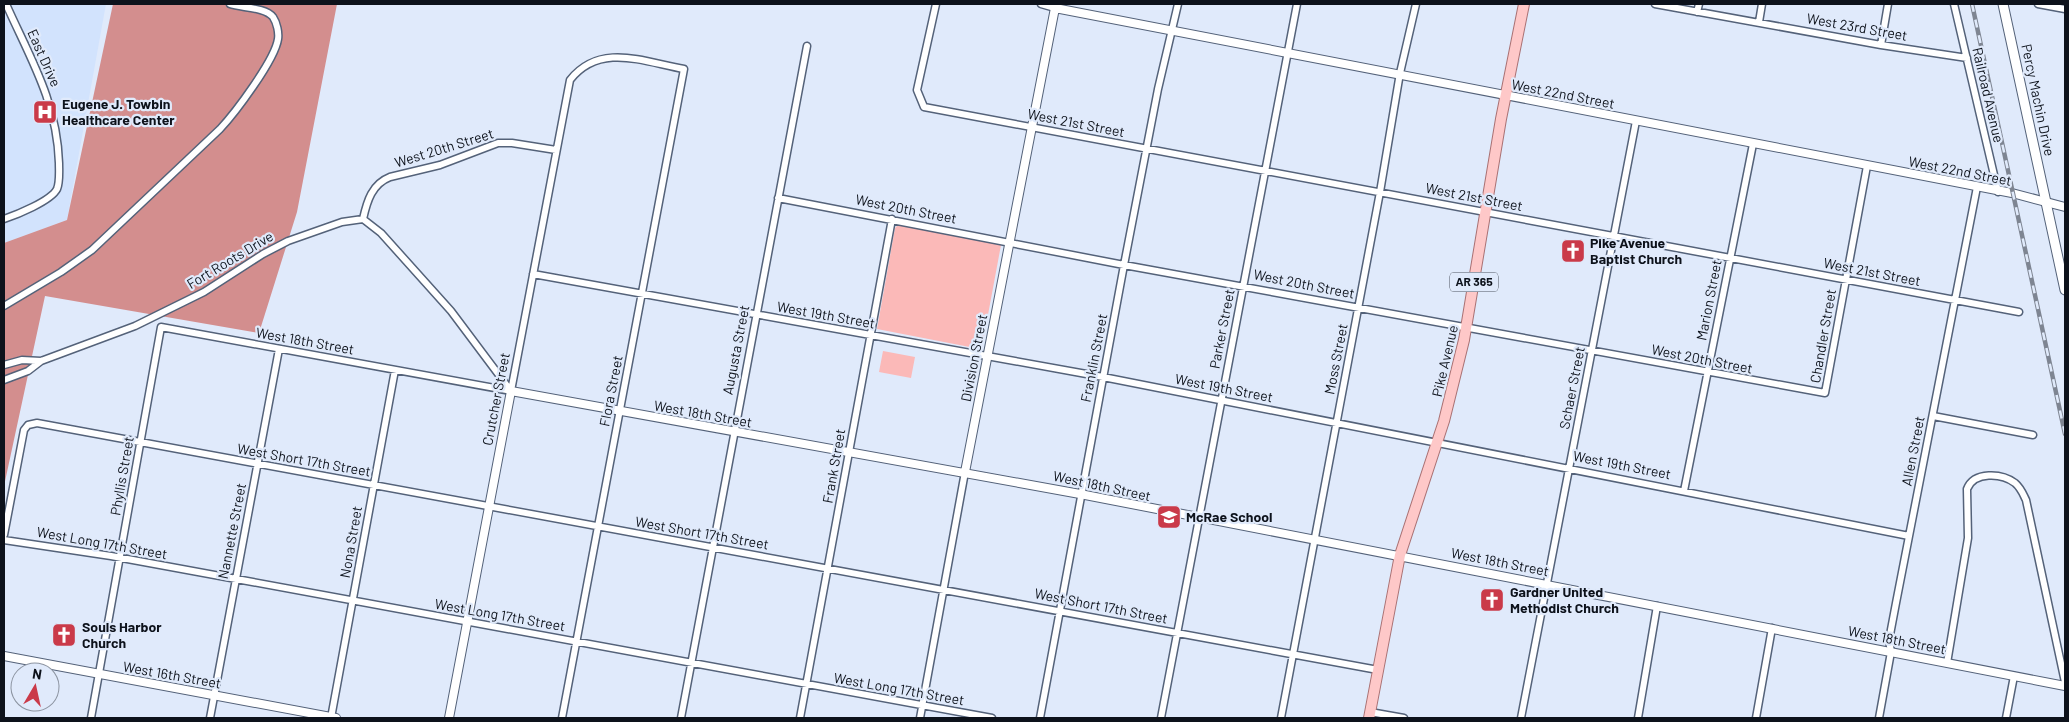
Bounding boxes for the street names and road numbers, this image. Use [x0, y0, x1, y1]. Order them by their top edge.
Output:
street label: West 23rd Street [1805, 9, 1909, 44]
street label: East Drive [24, 26, 65, 89]
street label: Percy Machin Drive [2018, 42, 2059, 157]
street label: Railroad Avenue [1969, 46, 2008, 144]
street label: West 22nd Street [1510, 75, 1616, 112]
street label: West 21st Street [1026, 105, 1126, 140]
street label: West 20th Street [392, 124, 495, 171]
street label: West 22nd Street [1907, 152, 2013, 189]
street label: West 21st Street [1424, 179, 1524, 214]
street label: West 20th Street [854, 190, 958, 227]
street label: Fort Roots Drive [183, 227, 276, 292]
street label: West 21st Street [1822, 254, 1922, 289]
street label: Marion Street [1692, 258, 1725, 342]
street label: West 20th Street [1252, 265, 1356, 302]
road number: AR 365 [1450, 272, 1498, 292]
street label: Parker Street [1205, 288, 1238, 370]
street label: Chandler Street [1806, 288, 1839, 384]
street label: West 19th Street [776, 298, 877, 332]
street label: Augusta Street [718, 304, 753, 396]
street label: Franklin Street [1077, 312, 1110, 404]
street label: Division Street [957, 313, 990, 403]
street label: Moss Street [1320, 322, 1351, 396]
street label: Pike Avenue [1428, 323, 1461, 399]
street label: West 18th Street [255, 324, 356, 358]
street label: West 20th Street [1650, 340, 1754, 377]
street label: Schaer Street [1555, 345, 1588, 431]
street label: Crutcher Street [478, 351, 513, 447]
street label: Flora Street [595, 354, 626, 428]
street label: West 19th Street [1174, 370, 1275, 405]
street label: West 18th Street [653, 397, 754, 431]
street label: Allen Street [1897, 414, 1928, 487]
street label: Frank Street [819, 427, 848, 505]
street label: Phyllis Street [106, 435, 137, 517]
street label: West Short 17th Street [236, 439, 372, 480]
street label: West 19th Street [1572, 447, 1673, 482]
street label: West 18th Street [1052, 467, 1152, 504]
street label: Nannette Street [214, 481, 249, 580]
street label: Nona Street [336, 505, 365, 579]
street label: West Short 17th Street [634, 512, 770, 553]
street label: West Long 17th Street [36, 523, 169, 562]
street label: West 18th Street [1450, 544, 1551, 579]
street label: West Short 17th Street [1033, 584, 1169, 627]
street label: West Long 17th Street [434, 595, 567, 634]
street label: West 18th Street [1847, 622, 1948, 657]
street label: West 16th Street [122, 658, 222, 692]
street label: West Long 17th Street [833, 669, 966, 708]

